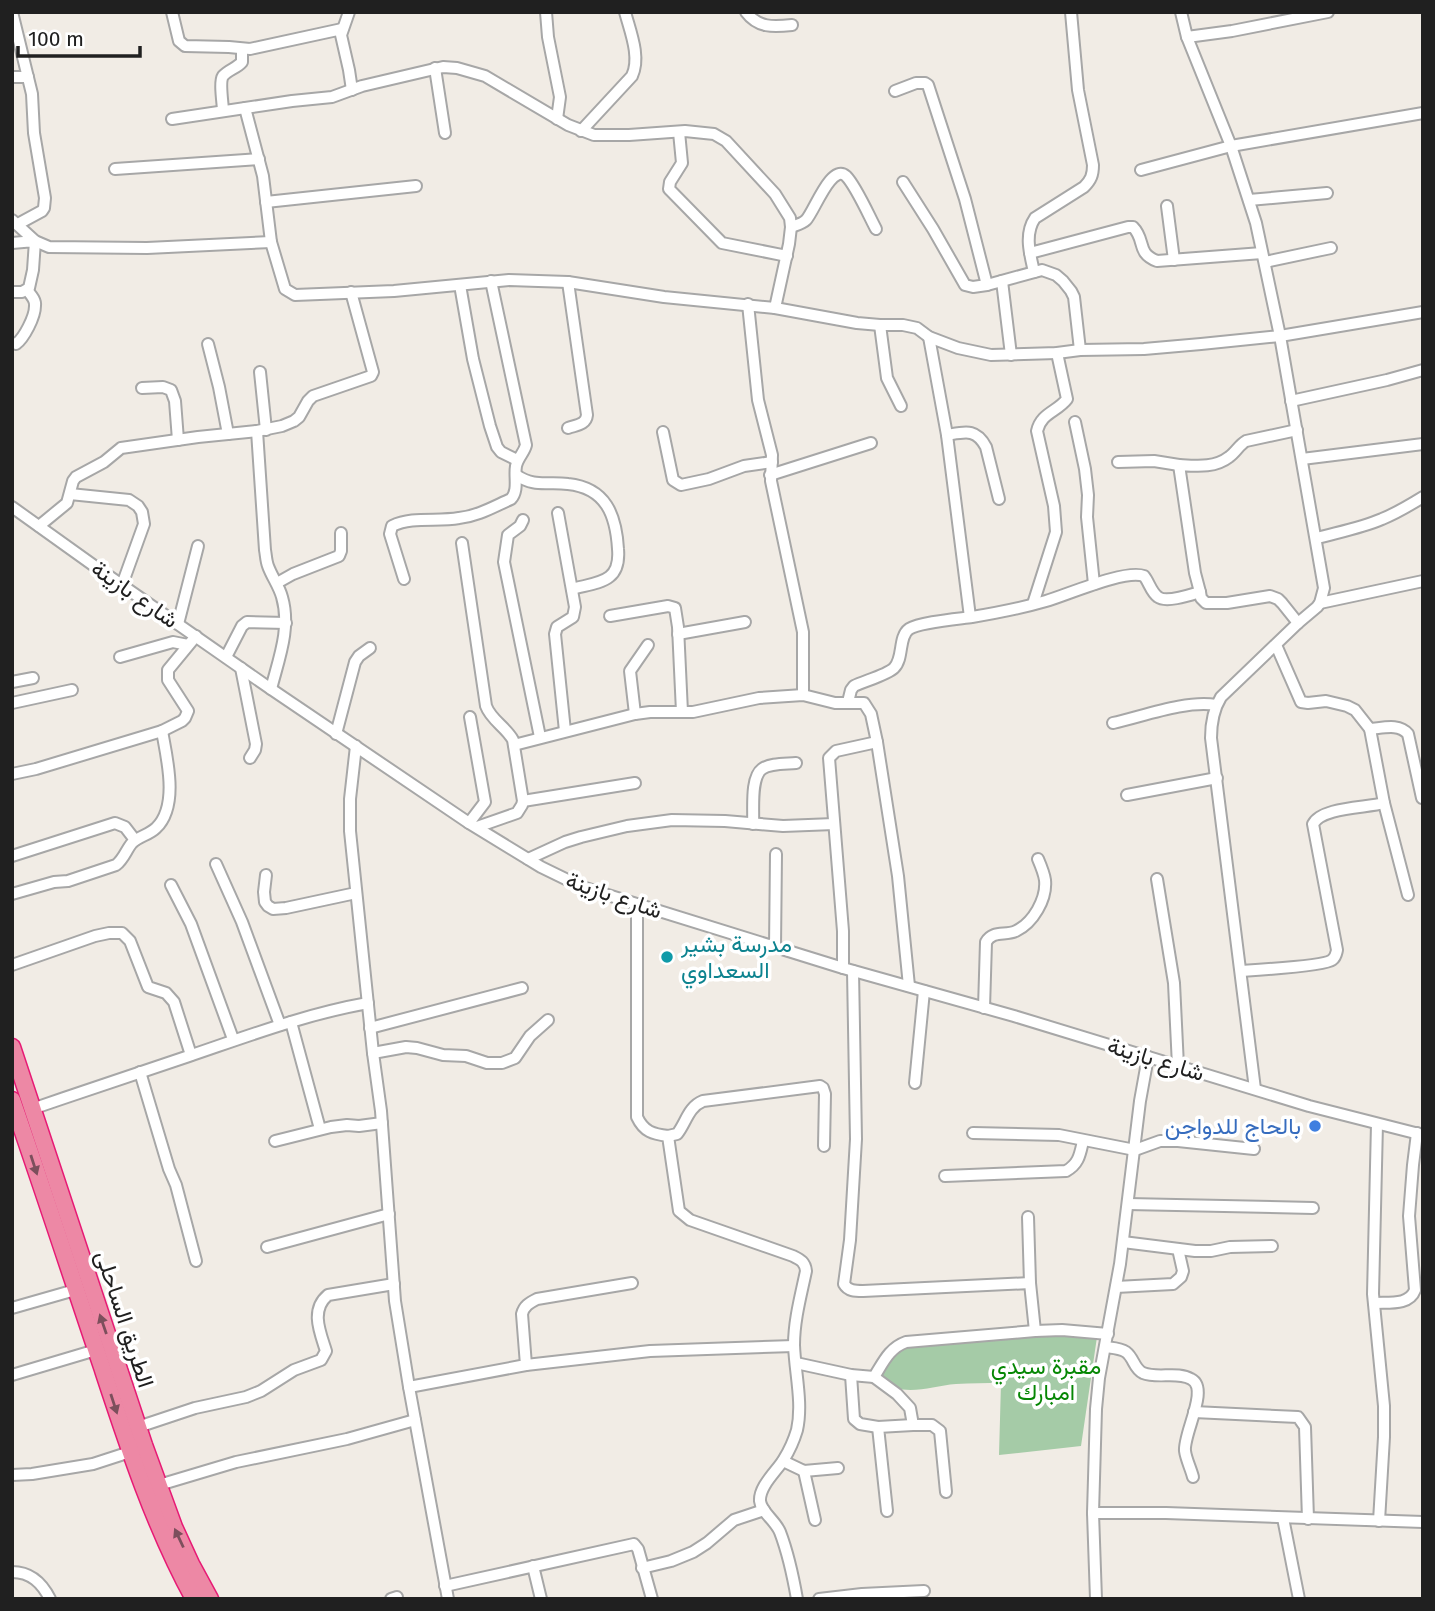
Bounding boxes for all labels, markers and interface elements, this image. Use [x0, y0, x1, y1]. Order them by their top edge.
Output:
scale bar [18, 14, 140, 58]
text: 100 m [28, 26, 84, 52]
street label: شارع بازينة [85, 554, 184, 636]
street label: شارع بازينة [562, 866, 666, 926]
place label: مدرسة بشير السعداوي [680, 930, 792, 989]
marker: مدرسة بشير السعداوي [659, 949, 675, 965]
street label: شارع بازينة [1104, 1031, 1208, 1089]
place label: بالحاج للدواجن [1165, 1112, 1301, 1142]
marker: بالحاج للدواجن [1307, 1118, 1323, 1134]
one-way arrow [29, 1154, 40, 1175]
street label: الطريق الساحلى [89, 1247, 160, 1391]
one-way arrow [97, 1313, 108, 1334]
park label: مقبرة سيدي امبارك [991, 1352, 1101, 1407]
one-way arrow [109, 1393, 120, 1414]
one-way arrow [174, 1528, 185, 1548]

